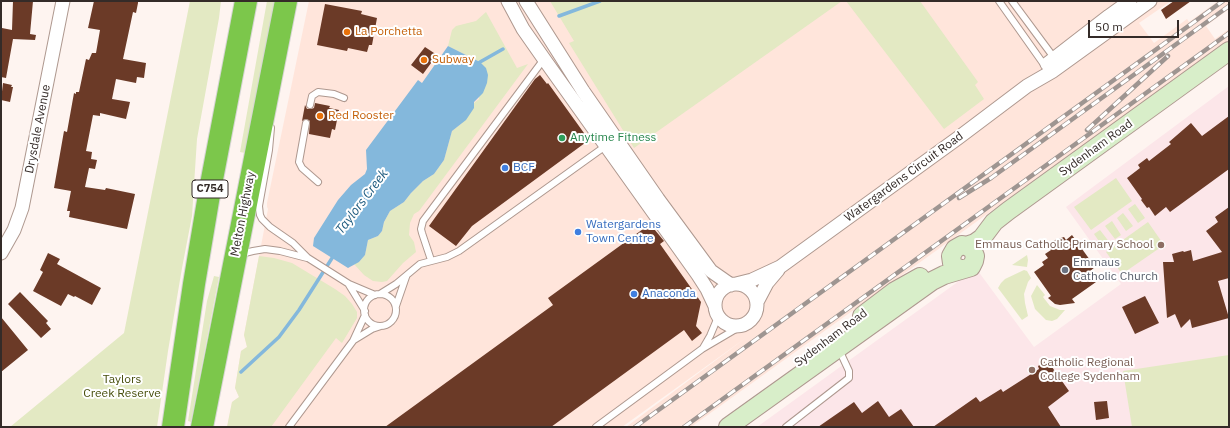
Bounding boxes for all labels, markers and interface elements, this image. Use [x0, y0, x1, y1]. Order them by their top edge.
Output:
scale bar [1090, 12, 1181, 38]
text: 50 m [1095, 19, 1123, 34]
place label: La Porchetta [355, 25, 422, 39]
marker: La Porchetta [342, 27, 352, 37]
place label: Subway [432, 53, 474, 67]
marker: Subway [419, 55, 429, 65]
street label: Drysdale Avenue [22, 83, 54, 175]
place label: Red Rooster [328, 109, 394, 123]
marker: Red Rooster [315, 111, 325, 121]
street label: Sydenham Road [1056, 116, 1136, 180]
street label: Watergardens Circuit Road [842, 129, 966, 225]
place label: Anytime Fitness [570, 131, 656, 145]
marker: Anytime Fitness [557, 133, 567, 143]
place label: BCF [513, 161, 535, 175]
marker: BCF [500, 163, 510, 173]
water label: Taylors Creek [333, 166, 391, 238]
street label: Melton Highway [228, 170, 258, 258]
road number: C754 [192, 180, 228, 198]
place label: Watergardens Town Centre [586, 218, 661, 246]
marker: Watergardens Town Centre [573, 227, 583, 237]
place label: Emmaus Catholic Primary School [975, 238, 1153, 252]
marker: Emmaus Catholic Primary School [1156, 240, 1166, 250]
place label: Emmaus Catholic Church [1073, 256, 1158, 284]
marker: Emmaus Catholic Church [1060, 265, 1070, 275]
place label: Anaconda [642, 287, 696, 301]
marker: Anaconda [629, 289, 639, 299]
street label: Sydenham Road [792, 306, 870, 370]
place label: Catholic Regional College Sydenham [1040, 356, 1140, 384]
marker: Catholic Regional College Sydenham [1027, 365, 1037, 375]
park label: Taylors Creek Reserve [83, 373, 161, 401]

